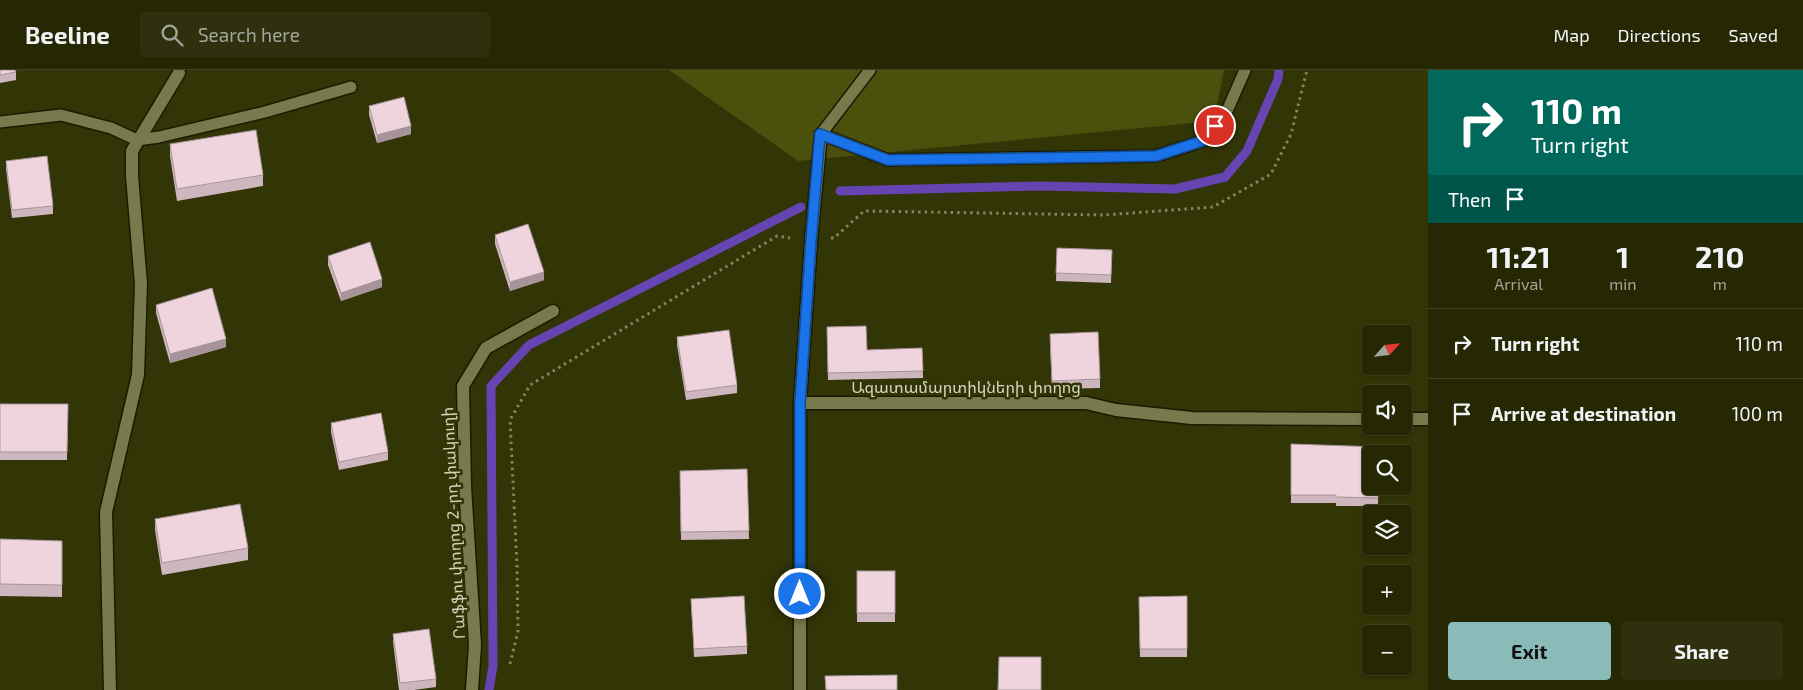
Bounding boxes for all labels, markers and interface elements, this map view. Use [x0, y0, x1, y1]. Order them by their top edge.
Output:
search box [140, 12, 490, 57]
text: Beeline [25, 20, 110, 49]
icon: search [158, 21, 186, 49]
text: Search here [198, 23, 300, 46]
text: Map [1553, 24, 1590, 46]
text: Directions [1618, 24, 1701, 46]
text: Saved [1729, 24, 1778, 46]
text: 110 m [1531, 89, 1622, 131]
icon: right [1448, 90, 1513, 155]
pin [1194, 105, 1236, 147]
icon: arrive [1201, 112, 1229, 140]
text: Turn right [1531, 131, 1629, 157]
icon: arrive [1501, 185, 1529, 213]
text: Then [1448, 188, 1491, 211]
text: 11:21 [1487, 238, 1551, 274]
text: 1 [1616, 238, 1629, 274]
text: 210 [1695, 238, 1744, 274]
text: Arrival [1494, 274, 1543, 293]
text: min [1609, 274, 1636, 293]
text: m [1713, 274, 1727, 293]
north arrow [1362, 325, 1412, 375]
map controls [1362, 325, 1412, 675]
icon: right [1448, 330, 1476, 358]
text: Turn right [1491, 332, 1579, 355]
text: 110 m [1736, 332, 1783, 355]
street label: Ազատամարտիկների փողոց [851, 377, 1081, 397]
button: sound [1362, 385, 1412, 435]
icon: arrive [1448, 400, 1476, 428]
text: Arrive at destination [1491, 402, 1676, 425]
text: 100 m [1732, 402, 1783, 425]
street label: Րաֆֆու փողոց 2-րդ փակուղի [437, 406, 469, 640]
button: search [1362, 445, 1412, 495]
button: layers [1362, 505, 1412, 555]
button: + [1362, 565, 1412, 615]
position arrow [773, 567, 825, 619]
button: Exit [1448, 622, 1611, 680]
button: Share [1621, 622, 1783, 680]
button: − [1362, 625, 1412, 675]

